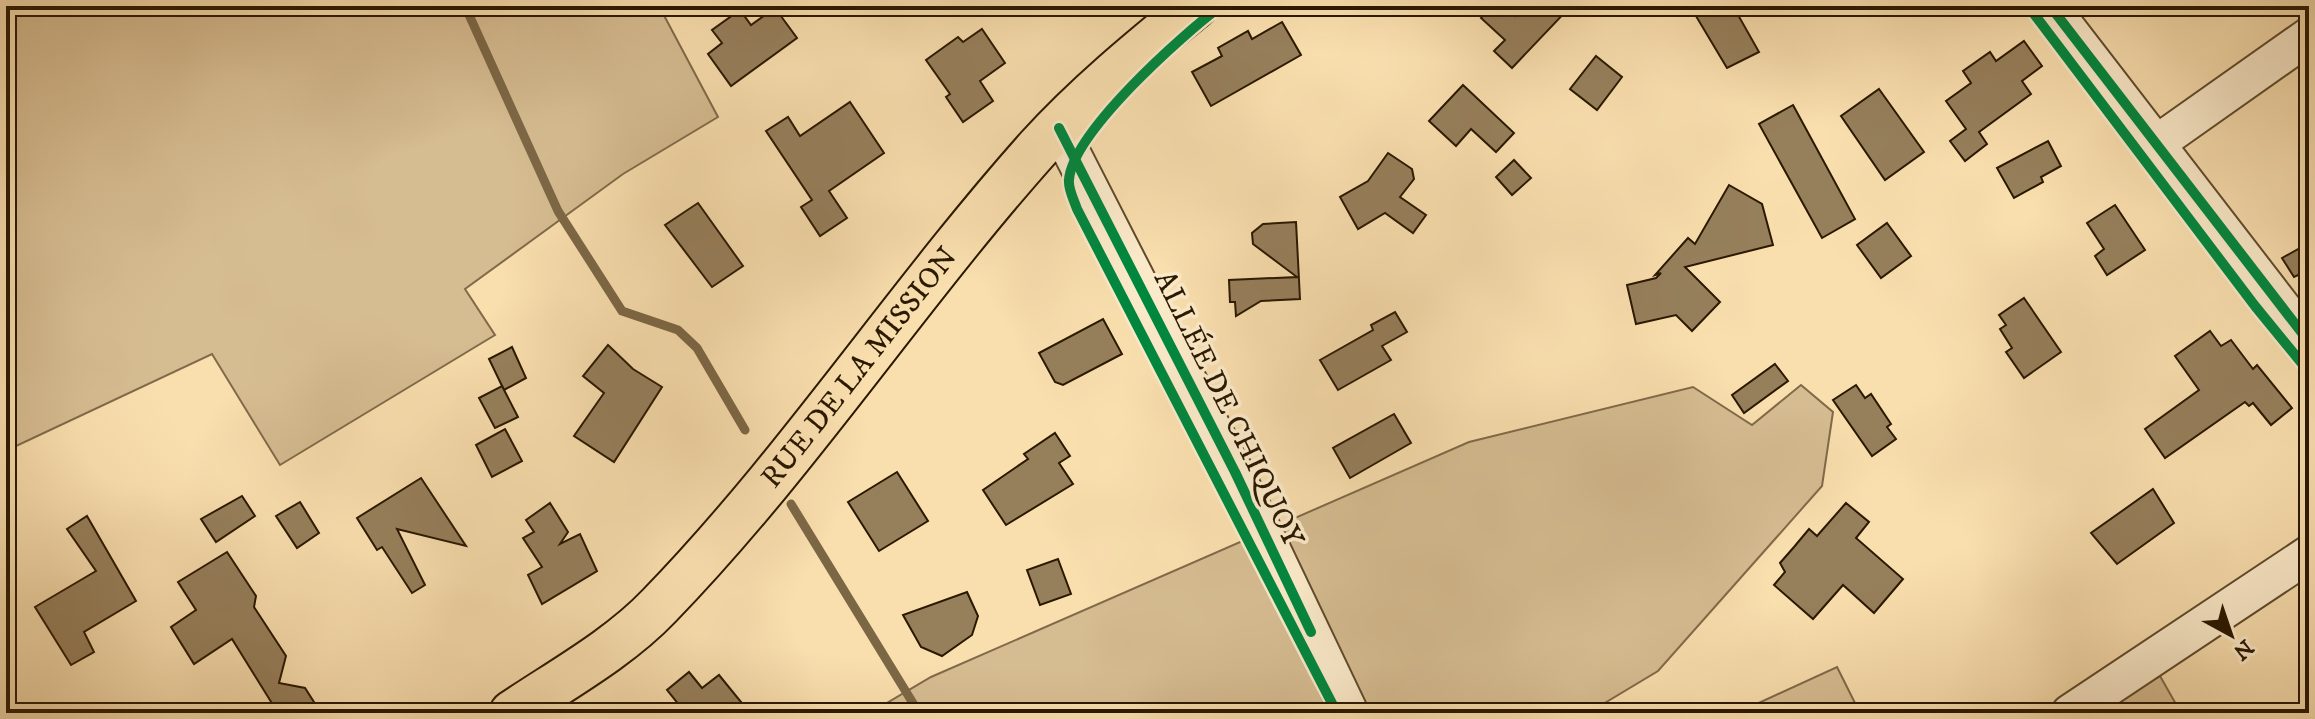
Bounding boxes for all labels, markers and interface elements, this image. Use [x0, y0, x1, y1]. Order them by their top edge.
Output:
street label: RUE DE LA MISSION [753, 239, 966, 495]
street label: ALLÉE DE CHIQUOY [1145, 264, 1312, 554]
north arrow [2191, 595, 2271, 675]
text: N [2227, 633, 2258, 665]

